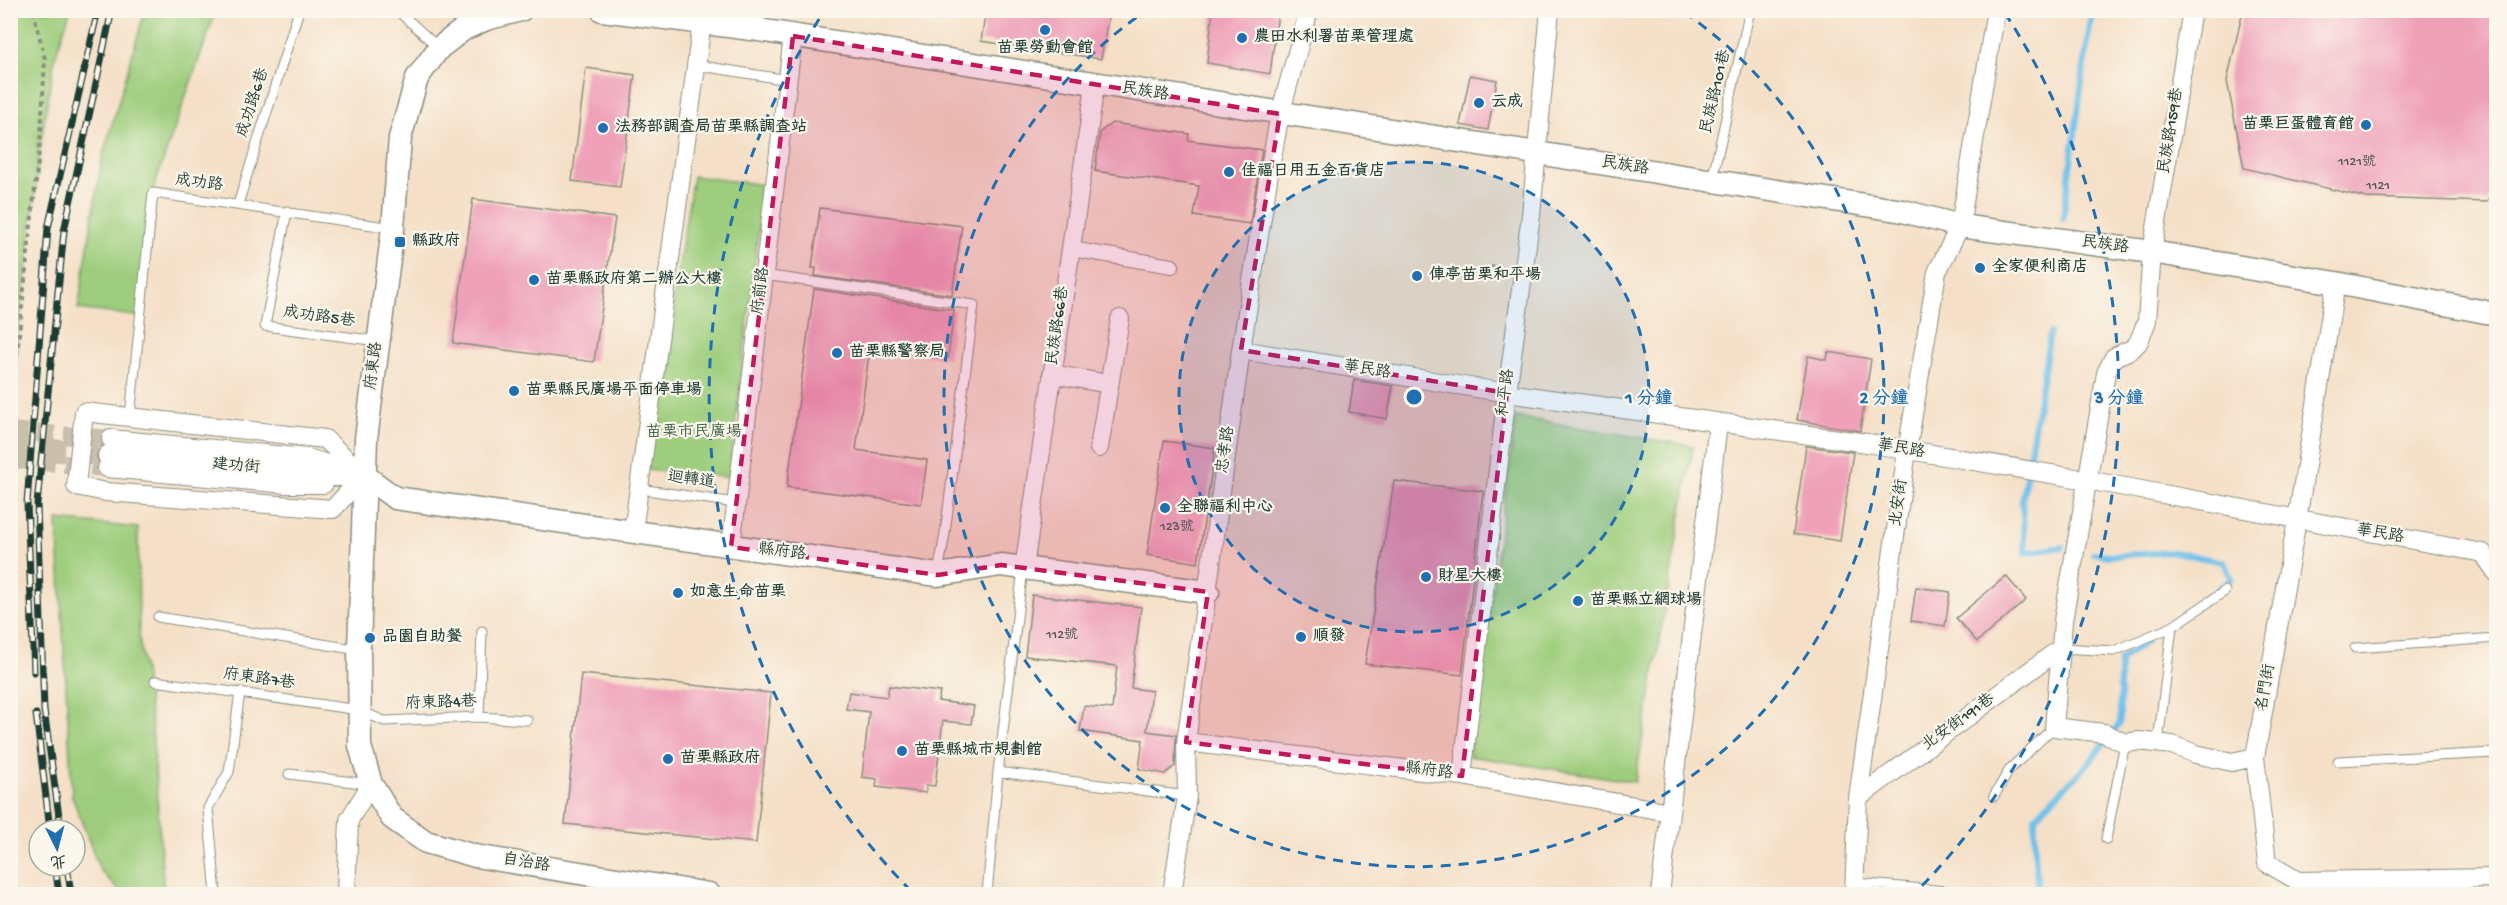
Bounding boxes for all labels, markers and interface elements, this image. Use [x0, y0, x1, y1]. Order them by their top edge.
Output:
marker: 苗栗勞動會館 [1038, 23, 1052, 37]
place label: 農田水利署苗栗管理處 [1254, 27, 1414, 48]
marker: 農田水利署苗栗管理處 [1235, 31, 1249, 45]
place label: 苗栗勞動會館 [997, 38, 1093, 59]
street label: 民族路101巷 [1696, 48, 1736, 136]
street label: 成功路6巷 [232, 65, 274, 140]
street label: 民族路 [1120, 78, 1171, 106]
street label: 民族路159巷 [2154, 86, 2188, 175]
place label: 云成 [1491, 92, 1523, 113]
marker: 云成 [1472, 96, 1486, 110]
place label: 苗栗巨蛋體育館 [2242, 115, 2354, 135]
place label: 法務部調查局苗栗縣調查站 [615, 117, 807, 138]
marker: 苗栗巨蛋體育館 [2359, 118, 2373, 132]
marker: 法務部調查局苗栗縣調查站 [596, 121, 610, 135]
street label: 民族路 [1600, 152, 1651, 180]
house number: 1121號 [2337, 154, 2376, 171]
place label: 佳福日用五金百貨店 [1241, 161, 1385, 182]
marker: 佳福日用五金百貨店 [1222, 165, 1236, 179]
street label: 成功路 [174, 170, 224, 196]
house number: 1121 [2365, 178, 2390, 195]
place label: 縣政府 [412, 231, 460, 252]
street label: 民族路 [2080, 231, 2130, 259]
marker: 縣政府 [393, 235, 407, 249]
place label: 全家便利商店 [1992, 257, 2088, 278]
marker: 全家便利商店 [1973, 261, 1987, 275]
place label: 俥亭苗栗和平場 [1429, 265, 1541, 286]
street label: 府前路 [748, 266, 774, 316]
place label: 苗栗縣政府第二辦公大樓 [546, 269, 722, 290]
marker: 俥亭苗栗和平場 [1410, 269, 1424, 283]
marker: 苗栗縣政府第二辦公大樓 [527, 273, 541, 287]
street label: 民族路66巷 [1042, 285, 1074, 367]
street label: 成功路5巷 [282, 302, 356, 332]
street label: 府東路 [361, 341, 387, 391]
place label: 苗栗縣警察局 [849, 342, 945, 363]
marker: 苗栗縣警察局 [830, 346, 844, 360]
street label: 華民路 [1342, 356, 1393, 384]
street label: 和平路 [1493, 368, 1519, 418]
place label: 苗栗縣民廣場平面停車場 [526, 380, 702, 401]
marker: 苗栗縣民廣場平面停車場 [507, 384, 521, 398]
centre of rings [1404, 387, 1424, 407]
text: 1 分鐘 [1624, 388, 1673, 410]
text: 2 分鐘 [1859, 388, 1909, 410]
text: 3 分鐘 [2093, 388, 2144, 410]
park label: 苗栗市民廣場 [646, 422, 742, 443]
street label: 忠孝路 [1212, 425, 1240, 475]
street label: 華民路 [1876, 435, 1927, 464]
street label: 建功街 [211, 454, 261, 479]
street label: 迴轉道 [666, 467, 716, 494]
street label: 北安街 [1886, 478, 1913, 528]
place label: 全聯福利中心 [1177, 497, 1273, 518]
marker: 全聯福利中心 [1158, 501, 1172, 515]
house number: 123號 [1159, 519, 1194, 536]
street label: 華民路 [2355, 520, 2406, 549]
street label: 縣府路 [757, 539, 807, 565]
place label: 財星大樓 [1438, 567, 1502, 587]
marker: 財星大樓 [1419, 570, 1433, 584]
place label: 如意生命苗栗 [690, 582, 786, 603]
marker: 如意生命苗栗 [671, 586, 685, 600]
place label: 苗栗縣立網球場 [1590, 590, 1702, 611]
marker: 苗栗縣立網球場 [1571, 594, 1585, 608]
place label: 品園自助餐 [382, 627, 462, 648]
house number: 112號 [1045, 627, 1078, 644]
place label: 順發 [1313, 627, 1345, 647]
marker: 順發 [1294, 630, 1308, 644]
marker: 品園自助餐 [363, 631, 377, 645]
street label: 名門街 [2252, 662, 2281, 713]
street label: 府東路7巷 [222, 664, 296, 694]
street label: 北安街191巷 [1918, 689, 1999, 756]
street label: 府東路4巷 [405, 691, 477, 715]
place label: 苗栗縣城市規劃館 [914, 740, 1042, 761]
marker: 苗栗縣城市規劃館 [895, 744, 909, 758]
place label: 苗栗縣政府 [680, 748, 760, 769]
marker: 苗栗縣政府 [661, 752, 675, 766]
street label: 縣府路 [1404, 758, 1454, 784]
north arrow [27, 818, 87, 878]
text: 北 [49, 849, 67, 871]
street label: 自治路 [501, 849, 552, 877]

